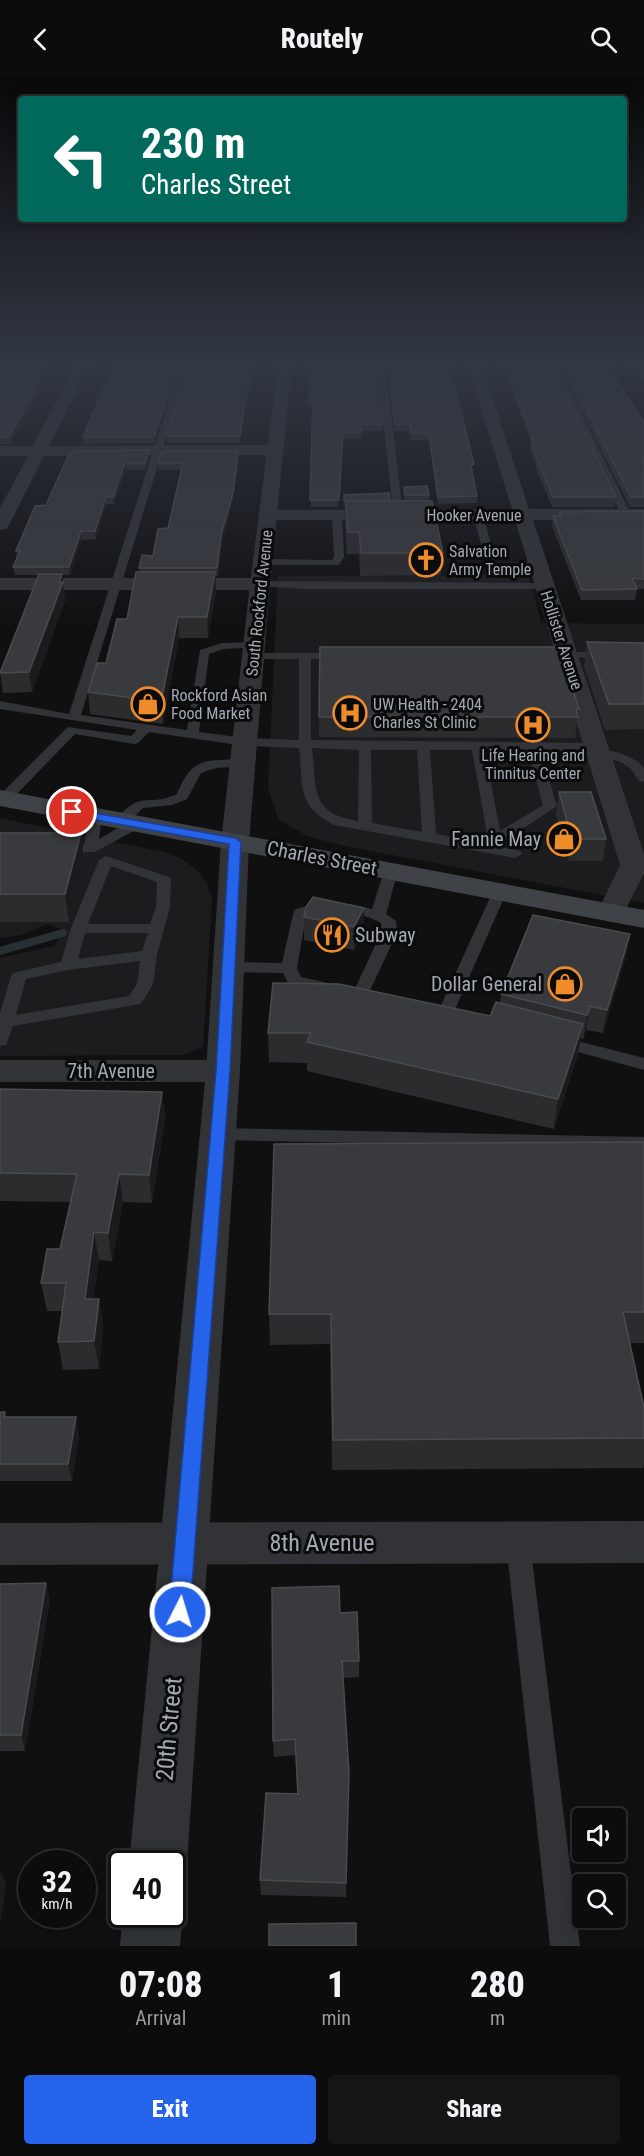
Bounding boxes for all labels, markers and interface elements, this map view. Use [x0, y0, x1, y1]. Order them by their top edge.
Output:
icon: back [24, 23, 57, 56]
text: Routely [281, 23, 363, 55]
icon: search [587, 23, 620, 56]
text: 230 m [141, 119, 246, 168]
icon: left [42, 120, 120, 198]
text: Charles Street [141, 169, 291, 201]
street label: Hooker Avenue [426, 506, 522, 525]
street label: South Rockford Avenue [242, 529, 277, 677]
church icon: Salvation Army Temple [408, 542, 444, 578]
place label: Salvation Army Temple [449, 542, 531, 579]
street label: Hollister Avenue [537, 588, 586, 692]
shop icon: Rockford Asian Food Market [130, 686, 166, 722]
place label: Rockford Asian Food Market [171, 686, 267, 723]
hospital icon: UW Health - 2404 Charles St Clinic [332, 695, 368, 731]
place label: UW Health - 2404 Charles St Clinic [373, 695, 482, 732]
hospital icon: Life Hearing and Tinnitus Center [515, 707, 551, 743]
place label: Life Hearing and Tinnitus Center [481, 746, 585, 783]
pin [46, 786, 97, 837]
icon: arrive [55, 795, 88, 828]
shop icon: Fannie May [546, 821, 582, 857]
place label: Fannie May [451, 827, 541, 851]
street label: Charles Street [265, 836, 379, 880]
restaurant icon: Subway [314, 917, 350, 953]
place label: Subway [355, 923, 416, 947]
shop icon: Dollar General [547, 966, 583, 1002]
place label: Dollar General [431, 972, 542, 996]
street label: 7th Avenue [67, 1059, 155, 1083]
street label: 8th Avenue [269, 1529, 375, 1557]
position arrow [148, 1580, 212, 1644]
street label: 20th Street [151, 1676, 187, 1782]
map controls [572, 1808, 626, 1928]
button: sound [572, 1808, 626, 1862]
speed limit sign: 40 [108, 1850, 186, 1928]
text: 32 [42, 1864, 72, 1899]
button: search [572, 1874, 626, 1928]
text: km/h [42, 1895, 72, 1913]
text: 07:08 [119, 1964, 202, 2006]
text: 1 [327, 1964, 345, 2006]
text: 280 [470, 1964, 525, 2006]
text: Arrival [135, 2006, 186, 2030]
text: min [322, 2006, 351, 2030]
text: m [490, 2006, 505, 2030]
button: Exit [24, 2075, 316, 2144]
button: Share [328, 2075, 620, 2144]

